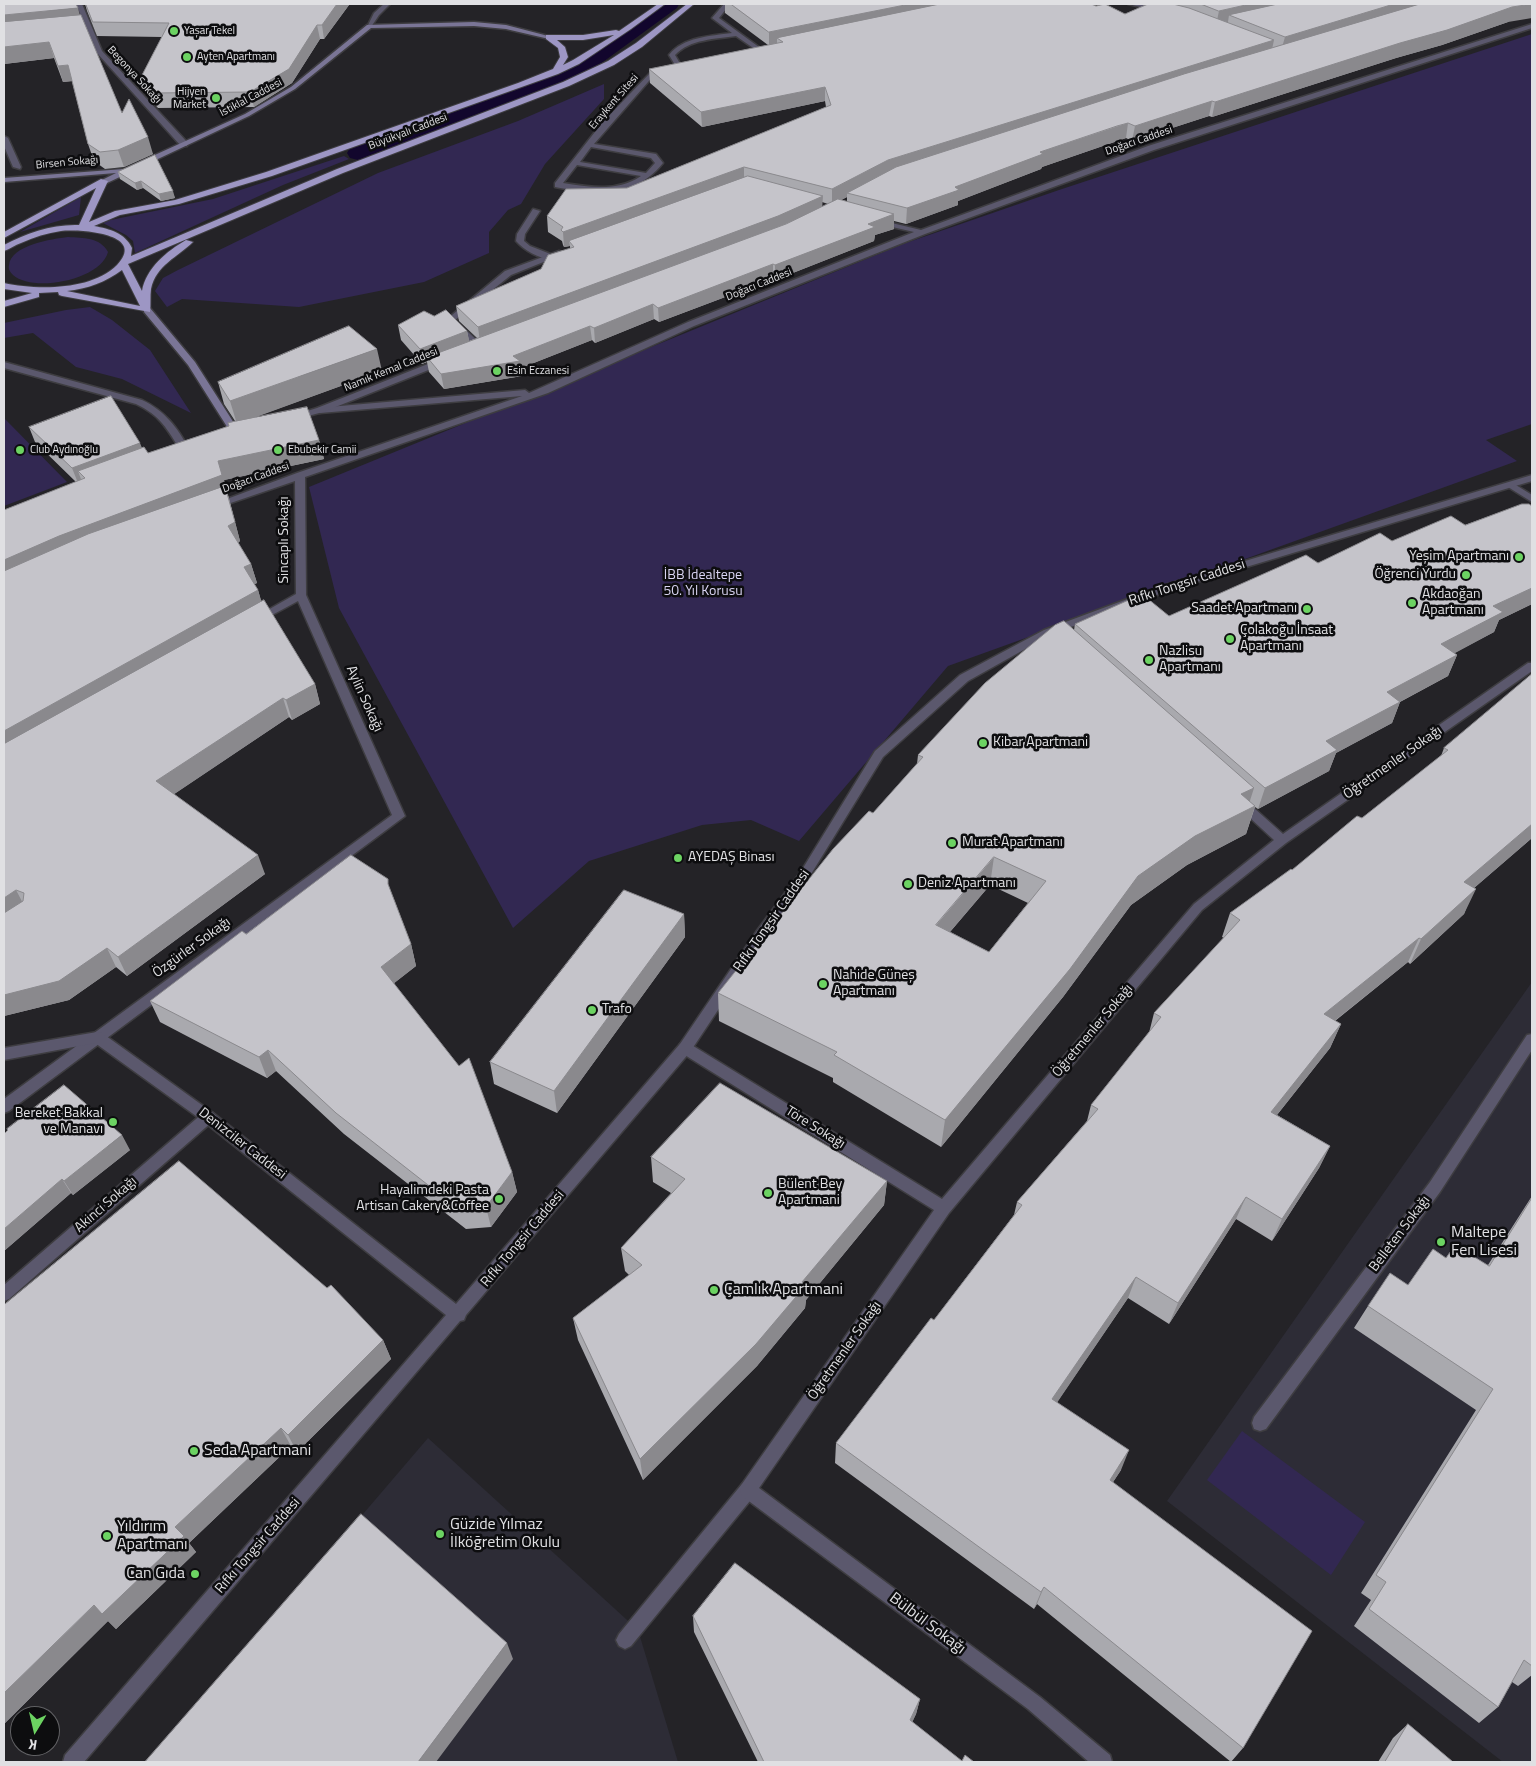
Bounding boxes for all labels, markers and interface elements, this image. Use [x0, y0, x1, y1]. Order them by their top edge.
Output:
place label: Yaşar Tekel [184, 24, 235, 38]
marker: Yaşar Tekel [168, 25, 180, 37]
street label: Begonya Sokağı [104, 44, 164, 106]
place label: Ayten Apartmanı [197, 50, 275, 64]
marker: Ayten Apartmanı [181, 51, 193, 63]
street label: Eraykent Sitesi [586, 72, 642, 132]
street label: İstiklal Caddesi [218, 76, 284, 120]
place label: Hijyen Market [173, 85, 206, 111]
marker: Hijyen Market [210, 92, 222, 104]
street label: Büyükyalı Caddesi [367, 111, 449, 153]
street label: Doğacı Caddesi [1104, 123, 1174, 159]
street label: Birsen Sokağı [35, 154, 99, 172]
street label: Doğacı Caddesi [724, 266, 794, 304]
street label: Namık Kemal Caddesi [342, 345, 440, 395]
place label: Esin Eczanesi [507, 364, 569, 378]
marker: Esin Eczanesi [491, 365, 503, 377]
place label: Club Aydınoğlu [30, 443, 98, 457]
place label: Ebubekir Camii [288, 443, 356, 457]
marker: Club Aydınoğlu [14, 444, 26, 456]
marker: Ebubekir Camii [272, 444, 284, 456]
street label: Doğacı Caddesi [221, 460, 291, 496]
street label: Sincaplı Sokağı [277, 497, 293, 583]
place label: Yeşim Apartmanı [1409, 549, 1509, 565]
marker: Yeşim Apartmanı [1513, 551, 1525, 563]
street label: Rıfkı Tongsir Caddesi [1127, 556, 1247, 610]
place label: Öğrenci Yurdu [1374, 567, 1456, 583]
park label: İBB İdealtepe 50. Yıl Korusu [663, 568, 743, 600]
marker: Öğrenci Yurdu [1460, 569, 1472, 581]
place label: Akdaoğan Apartmanı [1422, 587, 1484, 620]
marker: Akdaoğan Apartmanı [1406, 597, 1418, 609]
place label: Saadet Apartmanı [1191, 601, 1297, 617]
marker: Saadet Apartmanı [1301, 603, 1313, 615]
place label: Çolakoğu İnsaat Apartmanı [1240, 623, 1333, 656]
marker: Çolakoğu İnsaat Apartmanı [1224, 633, 1236, 645]
place label: Nazlisu Apartmanı [1159, 644, 1221, 676]
marker: Nazlisu Apartmanı [1143, 654, 1155, 666]
street label: Aylin Sokağı [342, 663, 386, 735]
street label: Öğretmenler Sokağı [1340, 723, 1446, 803]
place label: Kibar Apartmani [993, 735, 1088, 751]
marker: Kibar Apartmani [977, 737, 989, 749]
place label: Murat Apartmanı [962, 835, 1063, 851]
marker: Murat Apartmanı [946, 837, 958, 849]
place label: AYEDAŞ Binası [688, 850, 774, 866]
marker: AYEDAŞ Binası [672, 852, 684, 864]
street label: Rıfkı Tongsir Caddesi [730, 867, 814, 975]
place label: Deniz Apartmanı [918, 876, 1016, 892]
marker: Deniz Apartmanı [902, 878, 914, 890]
street label: Özgürler Sokağı [150, 914, 234, 982]
place label: Nahide Güneş Apartmanı [833, 968, 915, 1000]
marker: Nahide Güneş Apartmanı [817, 978, 829, 990]
street label: Öğretmenler Sokağı [1049, 981, 1137, 1081]
place label: Trafo [602, 1002, 632, 1018]
marker: Trafo [586, 1004, 598, 1016]
street label: Töre Sokağı [782, 1103, 848, 1153]
street label: Denizciler Caddesi [195, 1105, 289, 1183]
place label: Bereket Bakkal ve Manavı [15, 1106, 103, 1138]
marker: Bereket Bakkal ve Manavı [107, 1116, 119, 1128]
street label: Akinci Sokağı [72, 1173, 140, 1237]
place label: Bülent Bey Apartmani [778, 1177, 842, 1210]
place label: Hayalimdeki Pasta Artisan Cakery&Coffee [356, 1183, 489, 1216]
street label: Rıfkı Tongsir Caddesi [478, 1187, 568, 1291]
marker: Bülent Bey Apartmani [762, 1187, 774, 1199]
marker: Hayalimdeki Pasta Artisan Cakery&Coffee [493, 1193, 505, 1205]
street label: Belleten Sokağı [1366, 1193, 1434, 1275]
place label: Maltepe Fen Lisesi [1451, 1223, 1517, 1261]
marker: Maltepe Fen Lisesi [1435, 1236, 1447, 1248]
place label: Çamlık Apartmani [724, 1280, 843, 1300]
marker: Çamlık Apartmani [708, 1284, 720, 1296]
street label: Öğretmenler Sokağı [805, 1298, 885, 1404]
place label: Seda Apartmani [204, 1441, 311, 1461]
marker: Seda Apartmani [188, 1445, 200, 1457]
street label: Rıfkı Tongsir Caddesi [212, 1495, 304, 1597]
place label: Güzide Yılmaz İlköğretim Okulu [450, 1515, 560, 1553]
place label: Yıldırım Apartmanı [117, 1517, 188, 1555]
marker: Güzide Yılmaz İlköğretim Okulu [434, 1528, 446, 1540]
marker: Yıldırım Apartmanı [101, 1530, 113, 1542]
place label: Can Gıda [126, 1564, 185, 1584]
marker: Can Gıda [189, 1568, 201, 1580]
street label: Bülbül Sokağı [885, 1589, 969, 1659]
north arrow [10, 1706, 60, 1756]
text: K [27, 1734, 38, 1756]

